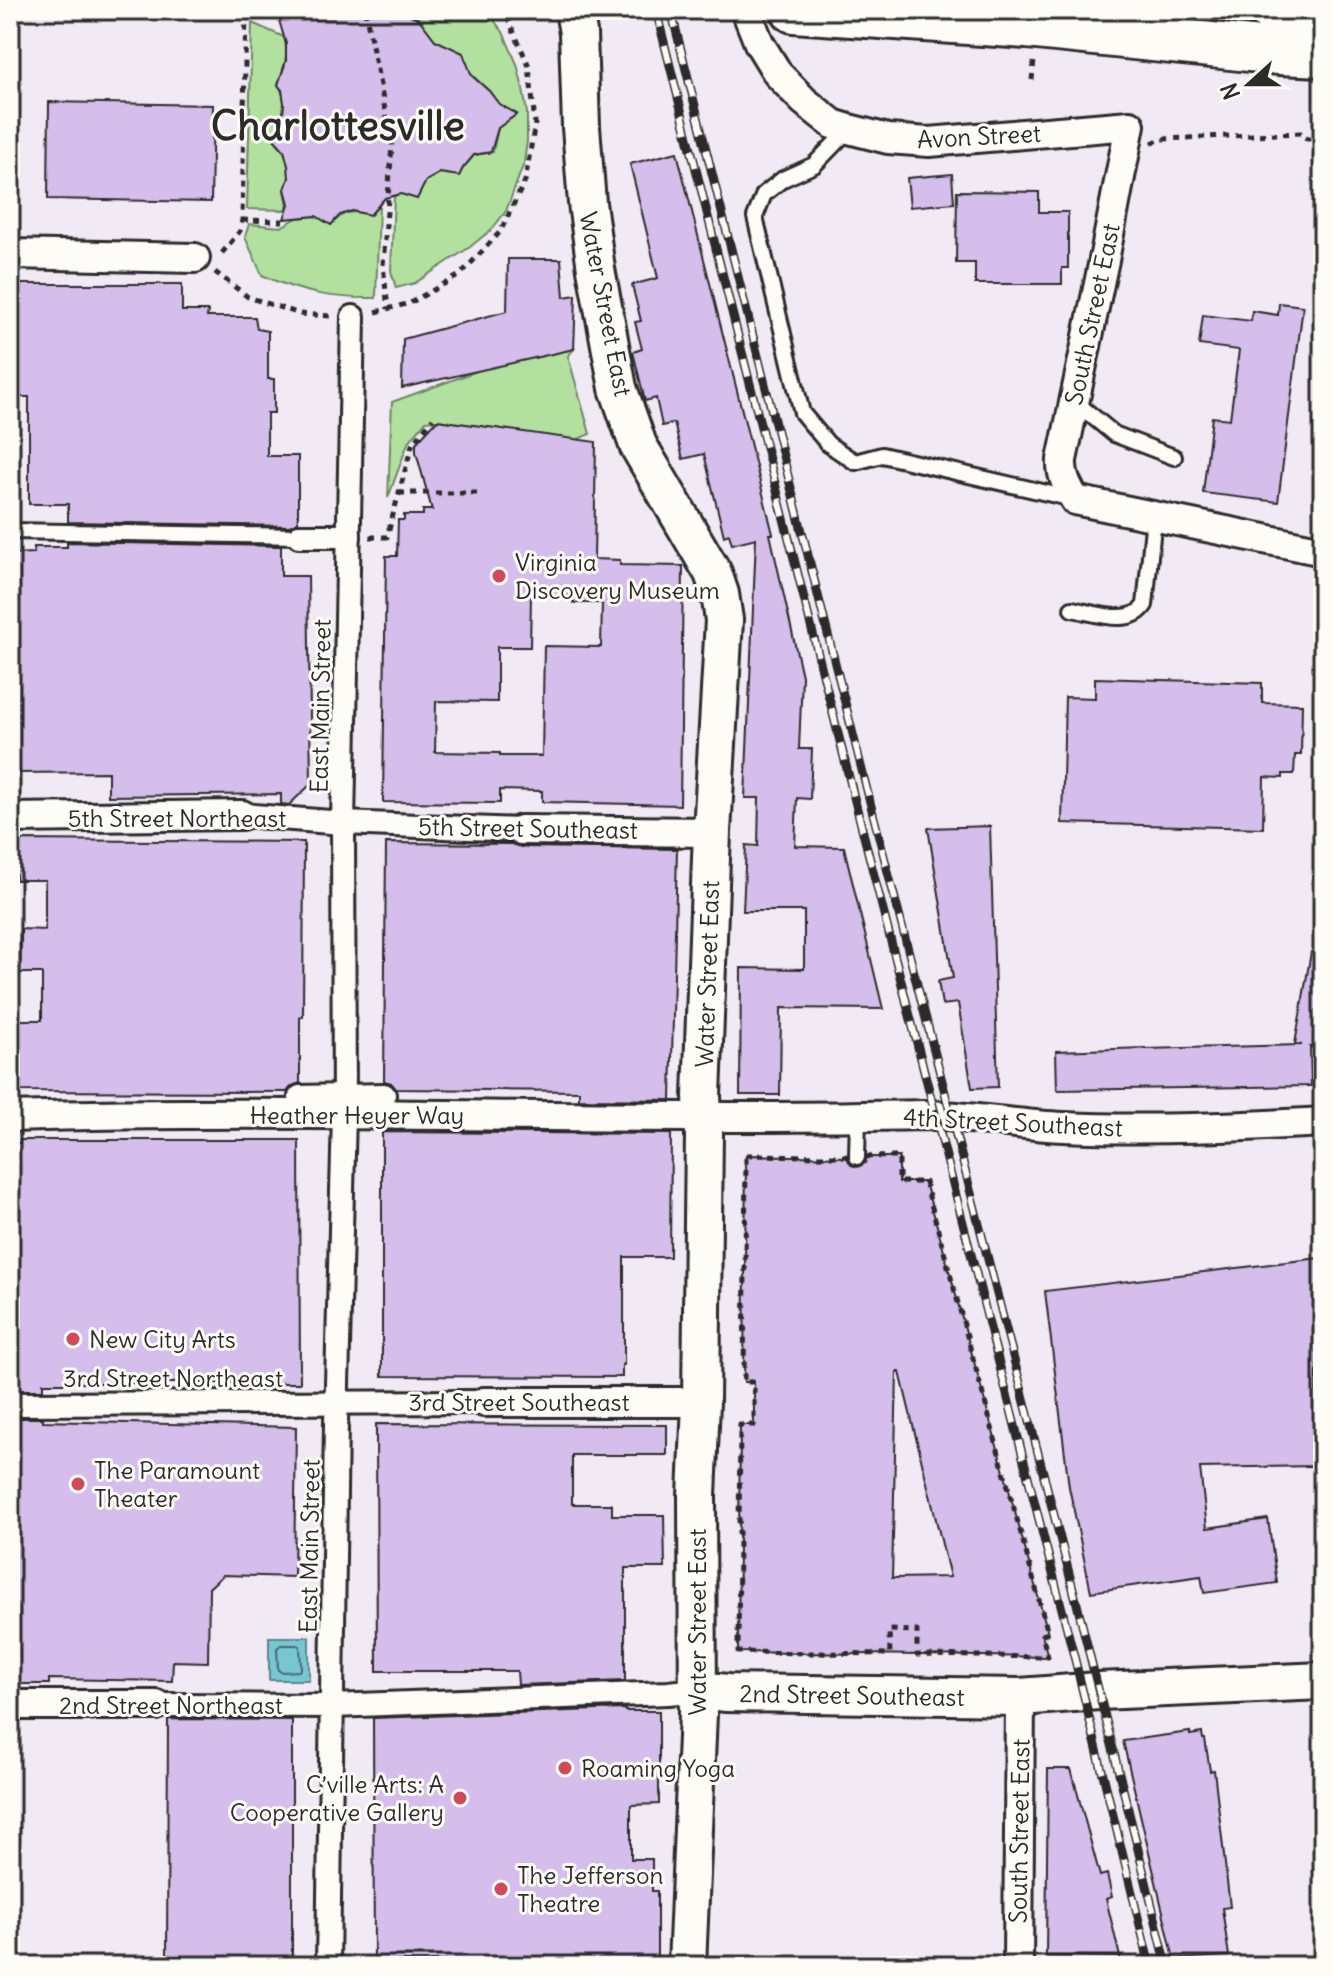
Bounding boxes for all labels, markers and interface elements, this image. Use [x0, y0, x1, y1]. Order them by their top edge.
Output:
north arrow [1209, 44, 1289, 124]
text: N [1215, 79, 1246, 103]
district label: Charlottesville [211, 101, 465, 151]
street label: Avon Street [916, 118, 1042, 154]
street label: Water Street East [573, 209, 639, 399]
street label: South Street East [1058, 221, 1126, 407]
place label: Virginia Discovery Museum [515, 547, 720, 605]
marker: Virginia Discovery Museum [490, 567, 508, 585]
street label: East Main Street [303, 619, 337, 793]
street label: 5th Street Northeast [68, 803, 286, 833]
street label: 5th Street Southeast [418, 811, 638, 845]
street label: Water Street East [689, 880, 725, 1068]
street label: Heather Heyer Way [250, 1100, 464, 1130]
street label: 4th Street Southeast [902, 1101, 1124, 1143]
place label: New City Arts [89, 1324, 236, 1354]
marker: New City Arts [64, 1330, 82, 1348]
street label: 3rd Street Northeast [63, 1363, 283, 1393]
street label: 3rd Street Southeast [408, 1387, 630, 1417]
place label: The Paramount Theater [94, 1455, 260, 1513]
street label: East Main Street [292, 1459, 326, 1633]
marker: The Paramount Theater [69, 1475, 87, 1493]
street label: Water Street East [682, 1528, 712, 1716]
street label: 2nd Street Southeast [739, 1678, 965, 1712]
street label: 2nd Street Northeast [59, 1690, 283, 1720]
street label: South Street East [1002, 1738, 1036, 1924]
place label: Roaming Yoga [581, 1753, 735, 1783]
marker: Roaming Yoga [556, 1759, 574, 1777]
place label: C’ville Arts: A Cooperative Gallery [230, 1769, 444, 1827]
marker: C’ville Arts: A Cooperative Gallery [451, 1789, 469, 1807]
place label: The Jefferson Theatre [517, 1860, 663, 1918]
marker: The Jefferson Theatre [492, 1880, 510, 1898]

